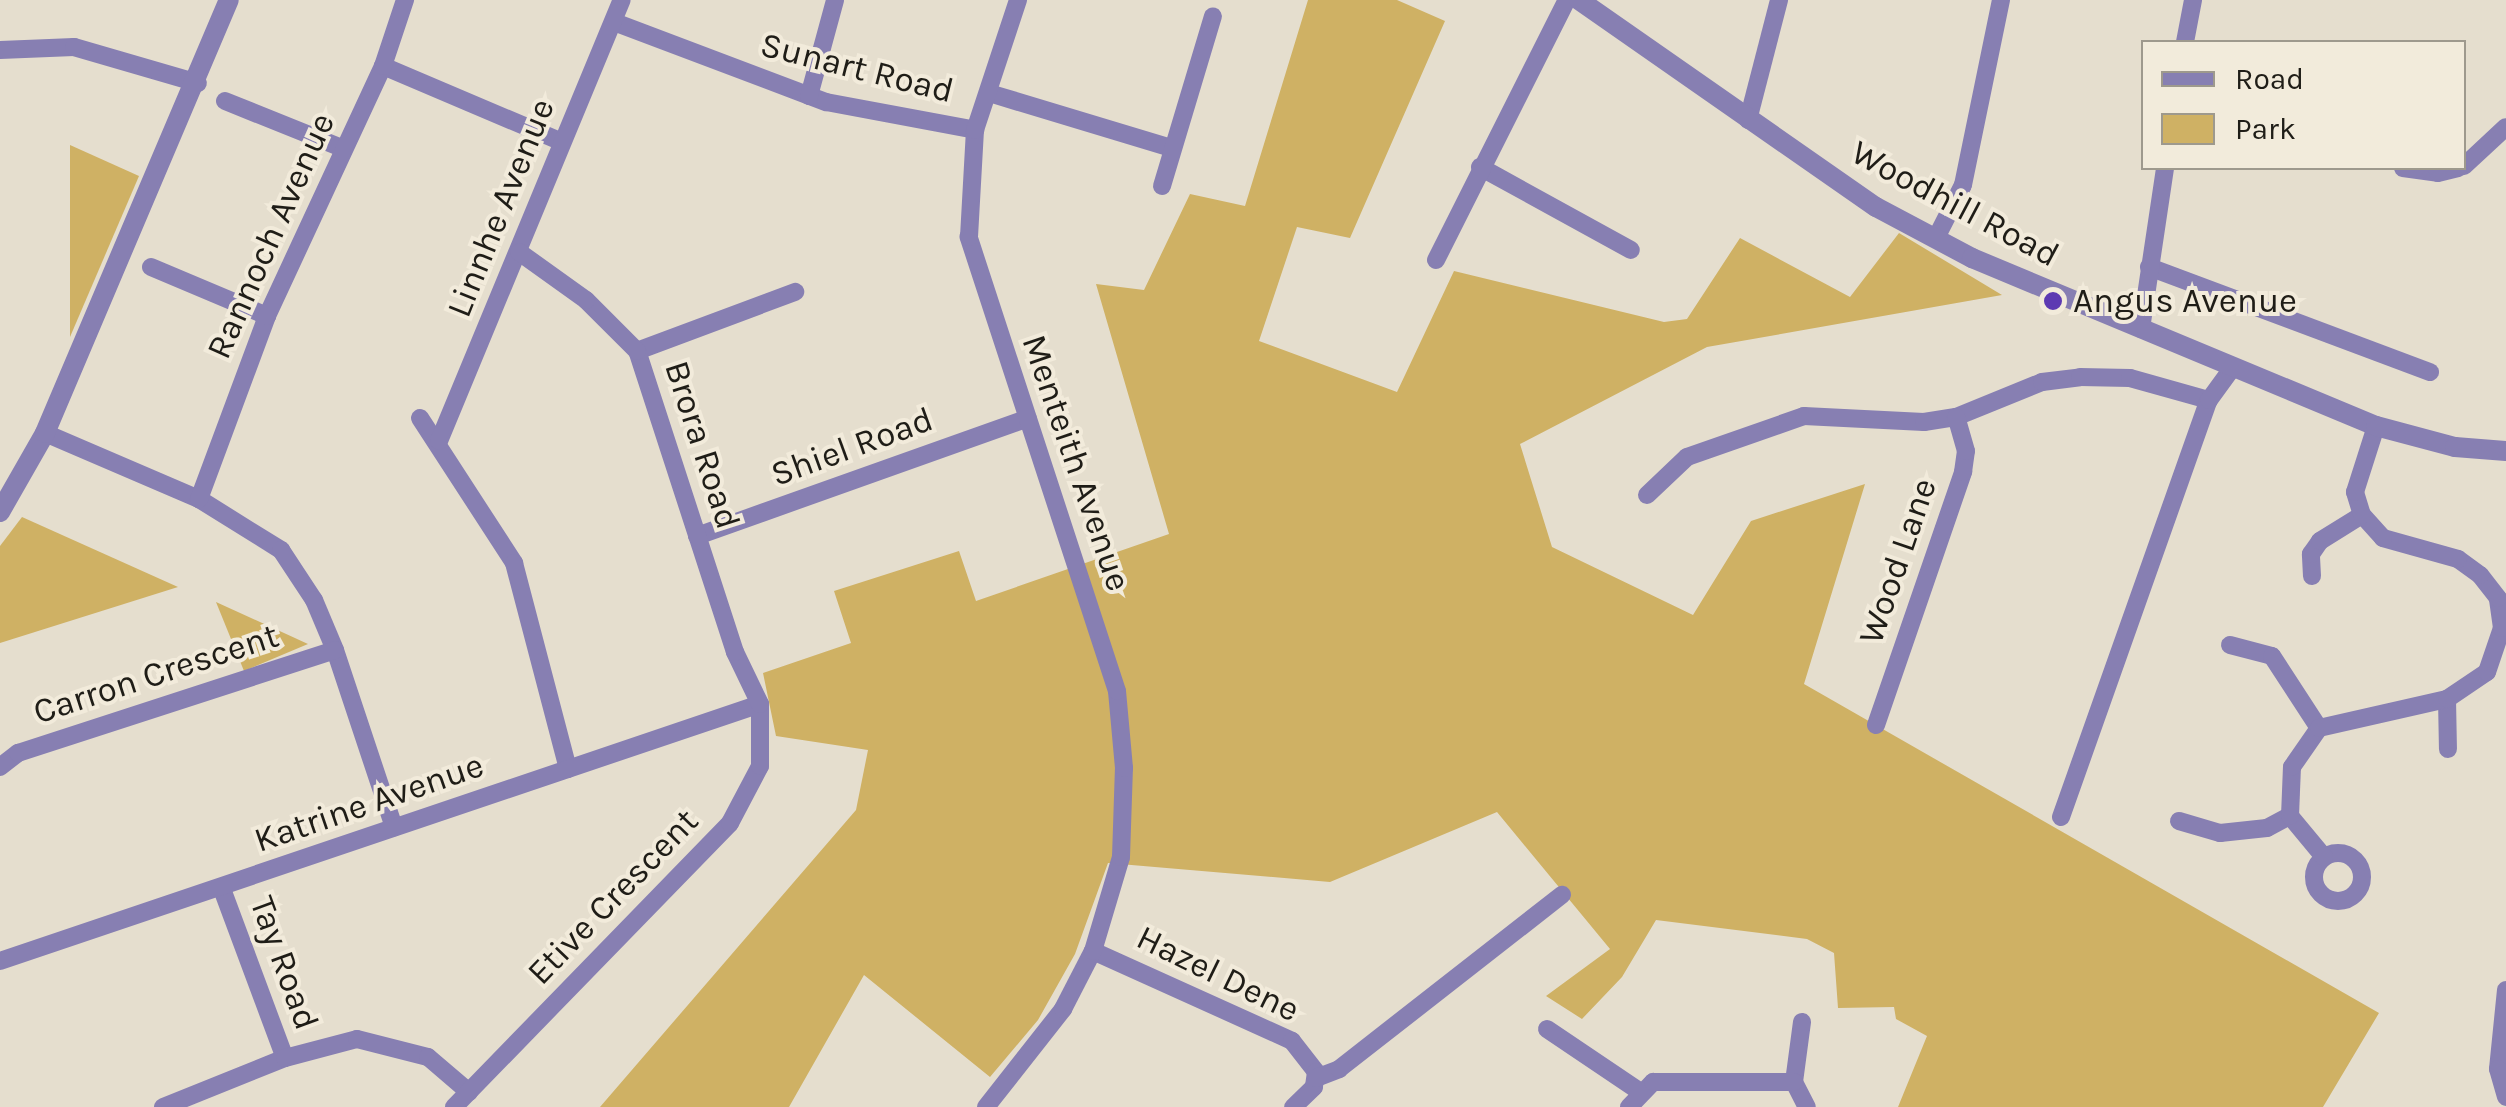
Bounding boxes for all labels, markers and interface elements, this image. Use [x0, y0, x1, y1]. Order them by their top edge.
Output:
street label: Sunart Road [756, 24, 958, 112]
legend [2141, 40, 2466, 170]
text: Road [2235, 61, 2304, 97]
street label: Linnhe Avenue [438, 93, 564, 323]
street label: Rannoch Avenue [198, 107, 344, 365]
text: Park [2235, 111, 2296, 147]
street label: Woodhill Road [1844, 132, 2066, 276]
place label: Angus Avenue [2073, 280, 2297, 322]
marker: Angus Avenue [2042, 290, 2064, 312]
street label: Menteith Avenue [1013, 329, 1139, 597]
street label: Brora Road [655, 356, 749, 534]
street label: Shiel Road [765, 398, 939, 496]
street label: Wood Lane [1850, 473, 1946, 649]
street label: Carron Crescent [28, 615, 284, 733]
street label: Katrine Avenue [249, 744, 489, 862]
street label: Etive Crescent [519, 800, 707, 994]
street label: Tay Road [241, 891, 327, 1035]
street label: Hazel Dene [1130, 917, 1306, 1031]

